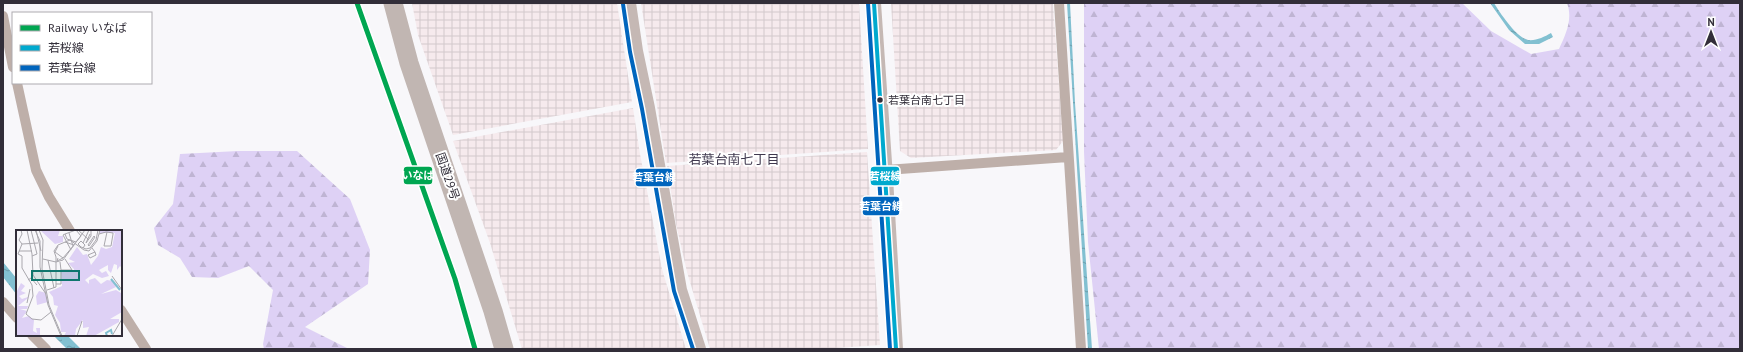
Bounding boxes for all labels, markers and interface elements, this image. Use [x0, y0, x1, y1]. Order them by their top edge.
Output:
legend [12, 12, 152, 84]
north arrow [1691, 12, 1731, 52]
text: N [1707, 15, 1715, 29]
text: Railway いなば [48, 20, 127, 35]
text: 若桜線 [48, 40, 84, 55]
text: 若葉台線 [48, 60, 96, 75]
place label: 若葉台南七丁目 [888, 93, 965, 107]
marker: 若葉台南七丁目 [875, 95, 885, 105]
street label: 国道29号 [433, 150, 463, 202]
district label: 若葉台南七丁目 [688, 151, 780, 168]
line badge: いなば [403, 166, 433, 185]
line badge: 若桜線 [870, 166, 900, 186]
text: いなば [402, 168, 435, 182]
line badge: 若葉台線 [635, 168, 673, 187]
text: 若桜線 [869, 169, 902, 183]
text: 若葉台線 [632, 170, 676, 184]
line badge: 若葉台線 [862, 196, 900, 216]
text: 若葉台線 [859, 199, 903, 213]
inset map [16, 230, 122, 336]

